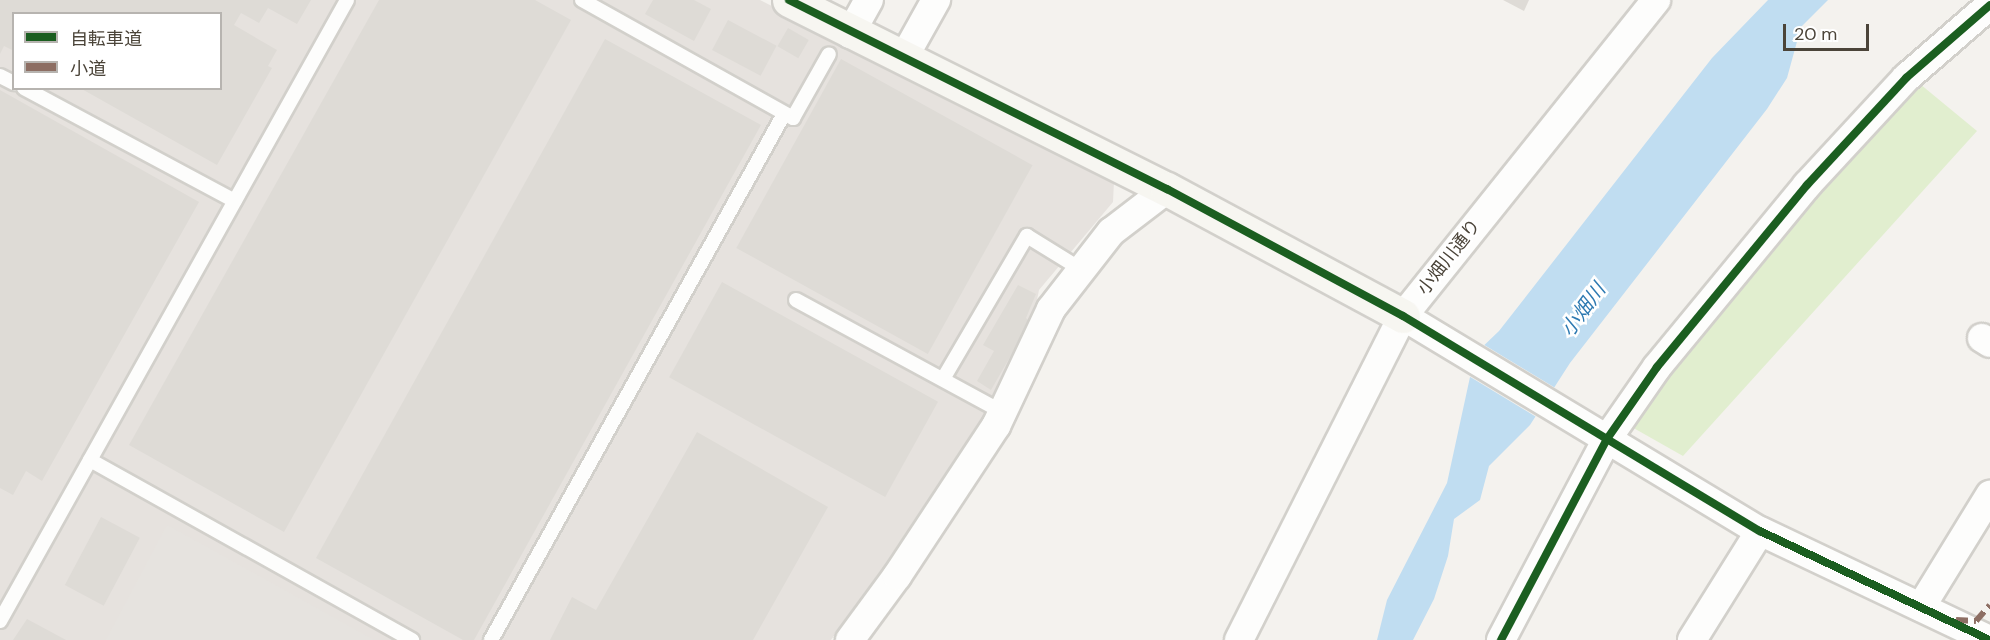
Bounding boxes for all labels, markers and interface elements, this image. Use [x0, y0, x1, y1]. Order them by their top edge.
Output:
legend [12, 12, 222, 90]
scale bar [1786, 12, 1872, 50]
text: 20 m [1794, 22, 1837, 46]
text: 自転車道 [70, 27, 142, 51]
text: 小道 [70, 57, 106, 81]
street label: 小畑川通り [1413, 215, 1485, 299]
water label: 小畑川 [1556, 279, 1610, 341]

